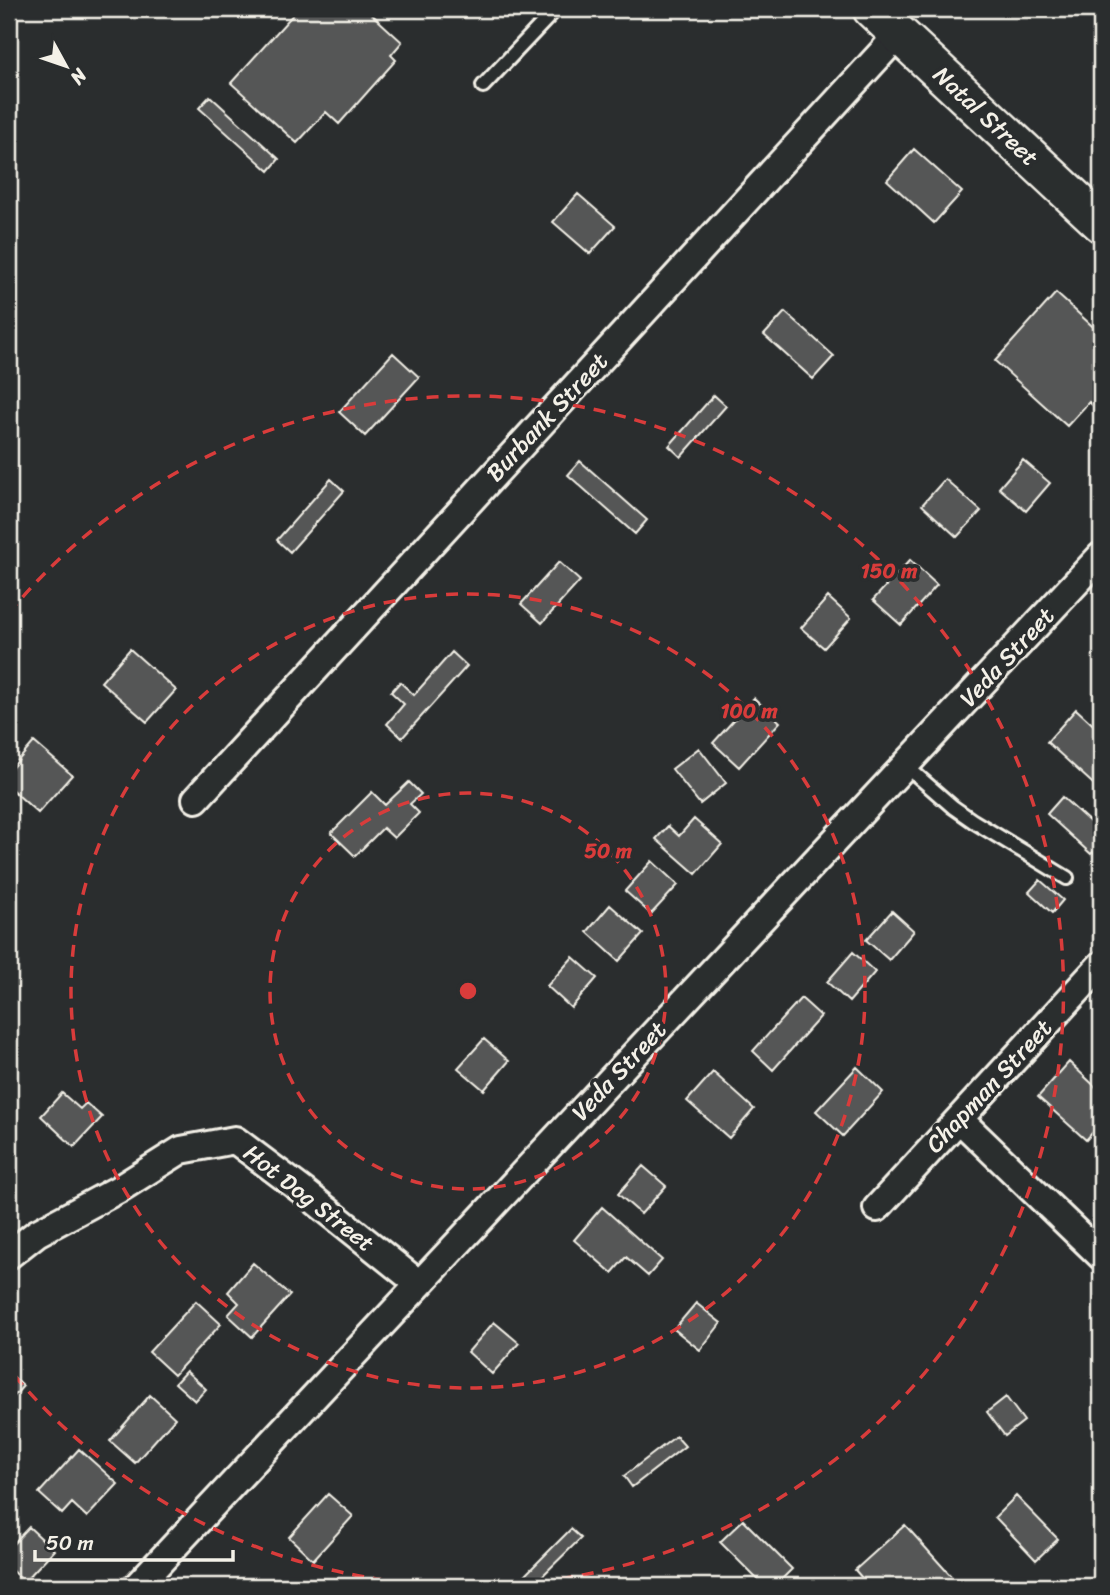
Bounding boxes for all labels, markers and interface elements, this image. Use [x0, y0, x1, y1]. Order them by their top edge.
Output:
north arrow [32, 32, 102, 102]
street label: Natal Street [923, 55, 1049, 177]
text: N [61, 60, 96, 93]
street label: Burbank Street [475, 342, 619, 492]
text: 150 m [861, 552, 918, 590]
street label: Veda Street [949, 597, 1065, 717]
text: 100 m [720, 692, 778, 730]
text: 50 m [584, 832, 633, 870]
centre of rings [456, 979, 480, 1003]
street label: Chapman Street [915, 1009, 1063, 1163]
street label: Veda Street [561, 1011, 677, 1131]
street label: Hot Dog Street [234, 1133, 384, 1263]
scale bar [35, 1518, 233, 1562]
text: 50 m [46, 1524, 94, 1562]

